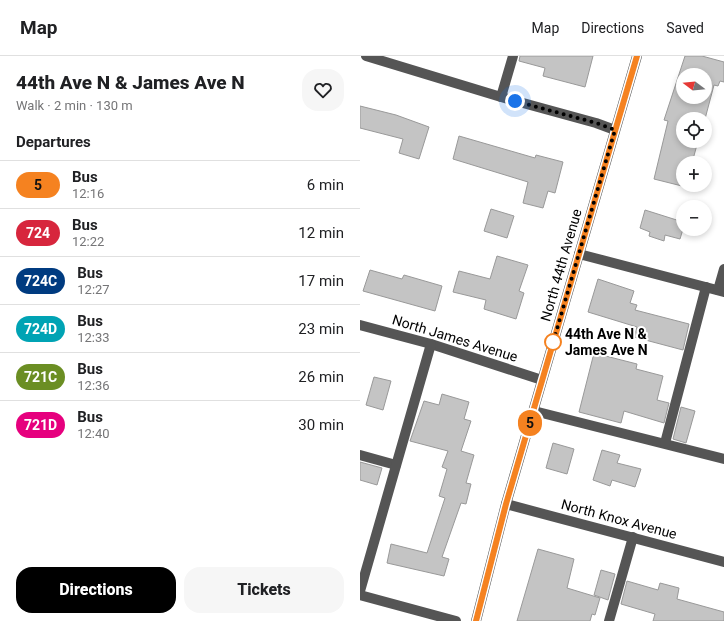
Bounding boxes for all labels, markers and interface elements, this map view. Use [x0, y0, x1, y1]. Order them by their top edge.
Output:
text: Map [20, 16, 58, 39]
text: Map [532, 20, 559, 36]
text: Directions [581, 20, 644, 36]
text: Saved [666, 20, 704, 36]
north arrow [676, 68, 712, 104]
map controls [676, 68, 712, 236]
button: heart [302, 69, 344, 111]
text: 44th Ave N & James Ave N [16, 71, 245, 94]
your location [505, 91, 525, 111]
text: Walk · 2 min · 130 m [16, 98, 133, 113]
button: locate [676, 112, 712, 148]
text: Departures [16, 133, 91, 151]
button: + [676, 156, 712, 192]
text: Bus [72, 168, 98, 186]
text: 6 min [307, 176, 344, 194]
text: 5 [34, 177, 42, 193]
text: 12:16 [72, 186, 104, 201]
button: − [676, 200, 712, 236]
street label: North 44th Avenue [537, 207, 585, 323]
text: Bus [72, 216, 98, 234]
text: 12 min [298, 224, 344, 242]
text: 724 [26, 225, 50, 241]
text: 12:22 [72, 234, 104, 249]
text: Bus [77, 264, 103, 282]
text: 17 min [298, 272, 344, 290]
text: 724C [24, 273, 57, 289]
text: 12:27 [77, 282, 110, 297]
street label: North James Avenue [390, 311, 520, 365]
text: Bus [77, 312, 103, 330]
text: 23 min [298, 320, 344, 338]
text: 724D [24, 321, 57, 337]
place label: 44th Ave N & James Ave N [565, 326, 648, 358]
text: 12:33 [77, 330, 110, 345]
marker: 44th Ave N & James Ave N [544, 333, 562, 351]
text: Bus [77, 360, 103, 378]
text: 26 min [298, 368, 344, 386]
text: 721C [24, 369, 57, 385]
text: 12:36 [77, 378, 110, 393]
text: Bus [77, 408, 103, 426]
line badge: 5 [517, 410, 543, 436]
text: 5 [526, 415, 534, 431]
text: 30 min [298, 416, 344, 434]
text: 721D [24, 417, 57, 433]
text: 12:40 [77, 426, 110, 441]
street label: North Knox Avenue [559, 496, 679, 542]
button: Directions [16, 567, 176, 613]
button: Tickets [184, 567, 344, 613]

